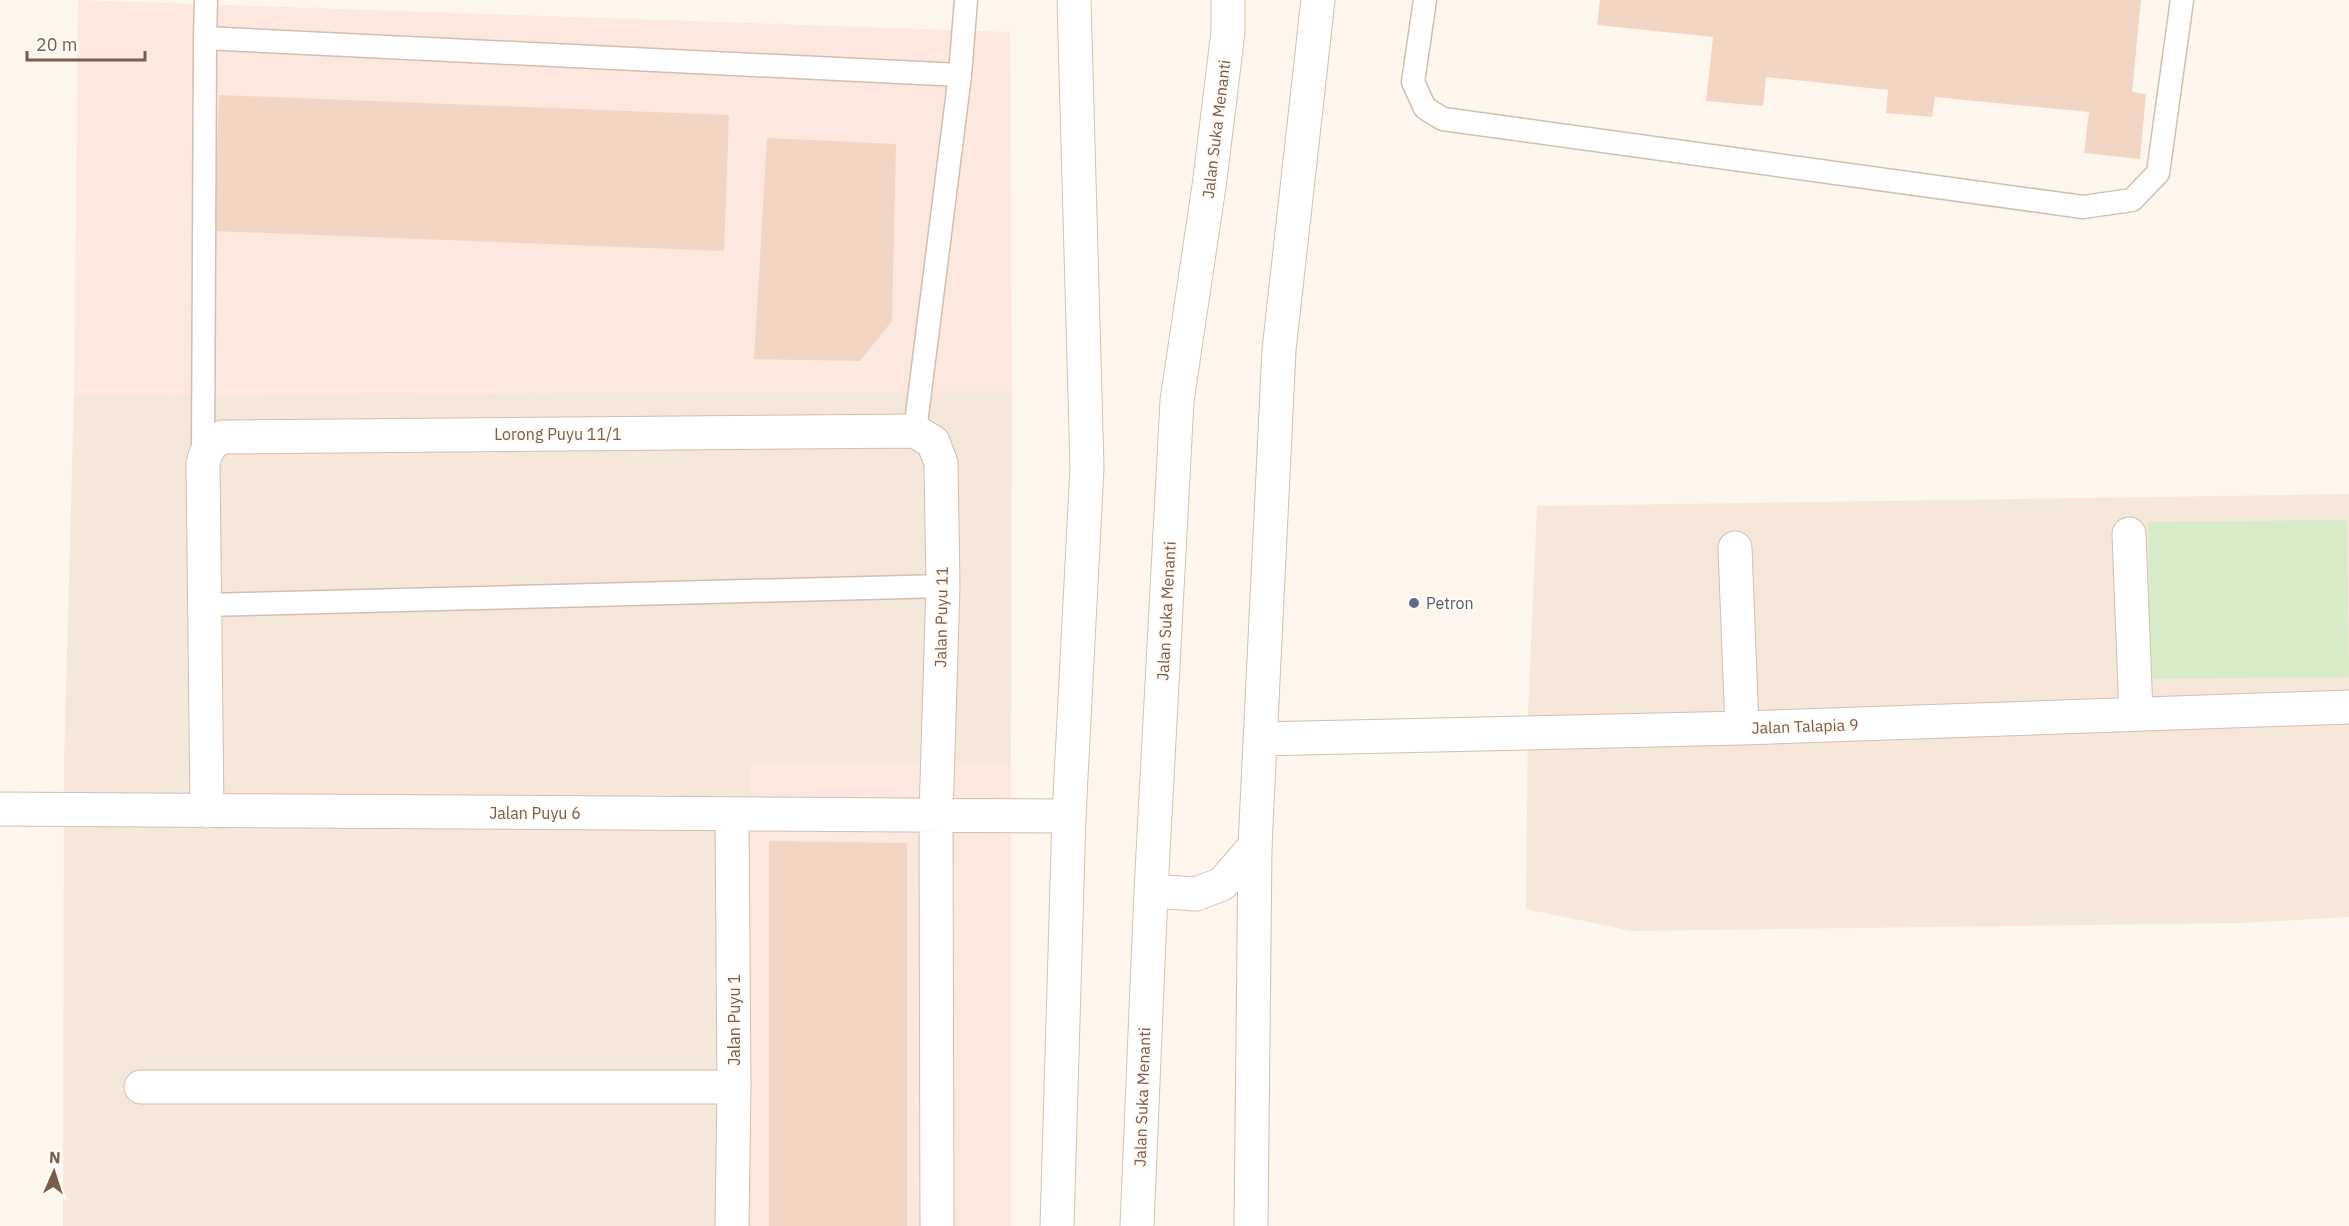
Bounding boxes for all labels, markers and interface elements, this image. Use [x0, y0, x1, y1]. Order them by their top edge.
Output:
scale bar [27, 24, 146, 62]
text: 20 m [36, 33, 78, 56]
street label: Jalan Suka Menanti [1198, 58, 1234, 200]
street label: Lorong Puyu 11/1 [494, 424, 622, 444]
street label: Jalan Suka Menanti [1152, 541, 1180, 681]
street label: Jalan Puyu 11 [930, 566, 952, 668]
place label: Petron [1426, 593, 1474, 613]
marker: Petron [1407, 596, 1421, 610]
street label: Jalan Talapia 9 [1751, 714, 1859, 738]
street label: Jalan Puyu 6 [489, 803, 581, 823]
street label: Jalan Puyu 1 [724, 974, 744, 1066]
street label: Jalan Suka Menanti [1130, 1027, 1154, 1167]
north arrow [24, 1142, 84, 1202]
text: N [48, 1147, 61, 1167]

